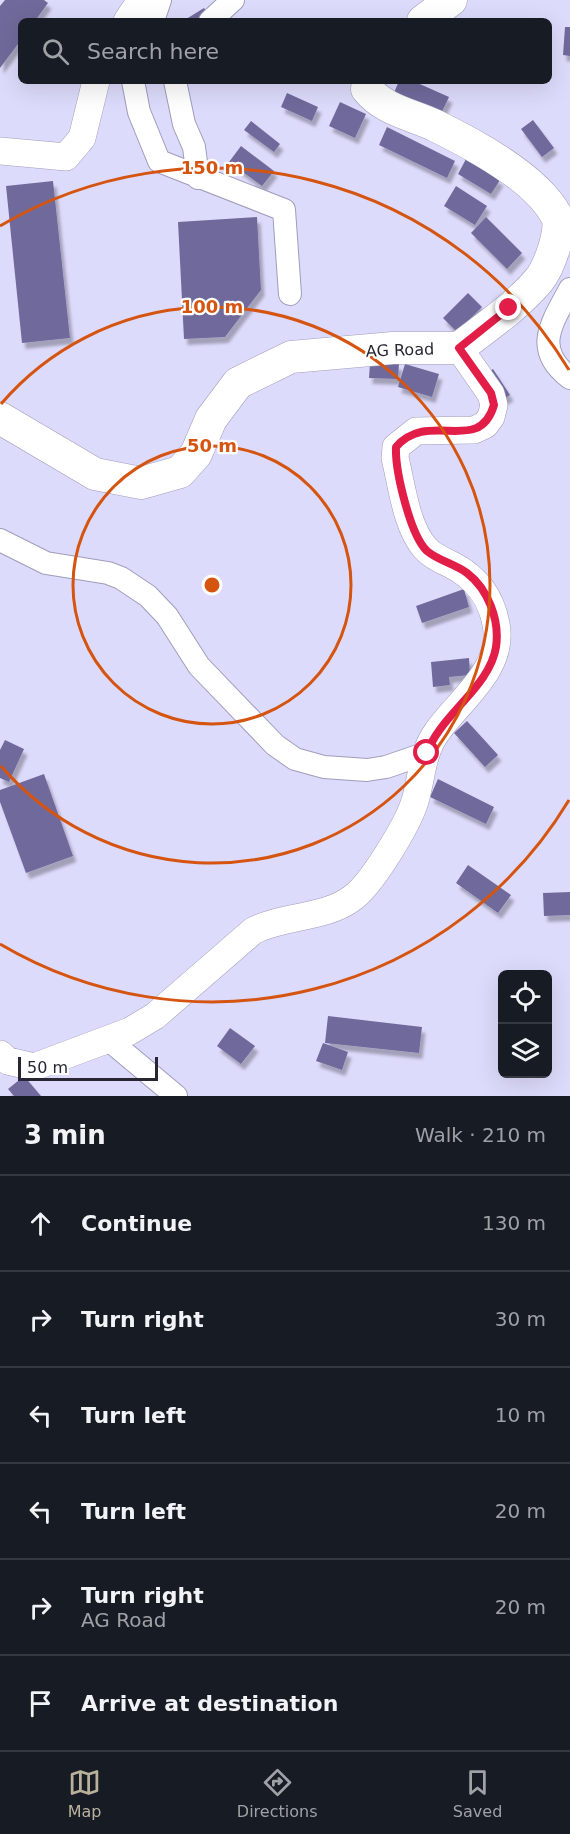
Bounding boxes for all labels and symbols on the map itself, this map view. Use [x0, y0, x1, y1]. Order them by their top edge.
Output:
text: 150 m [181, 157, 243, 178]
route end [495, 294, 521, 320]
text: 100 m [181, 296, 243, 317]
street label: AG Road [366, 339, 434, 361]
text: 50 m [187, 435, 237, 456]
centre of rings [202, 575, 222, 595]
route start [413, 739, 439, 765]
scale bar [18, 1054, 158, 1082]

